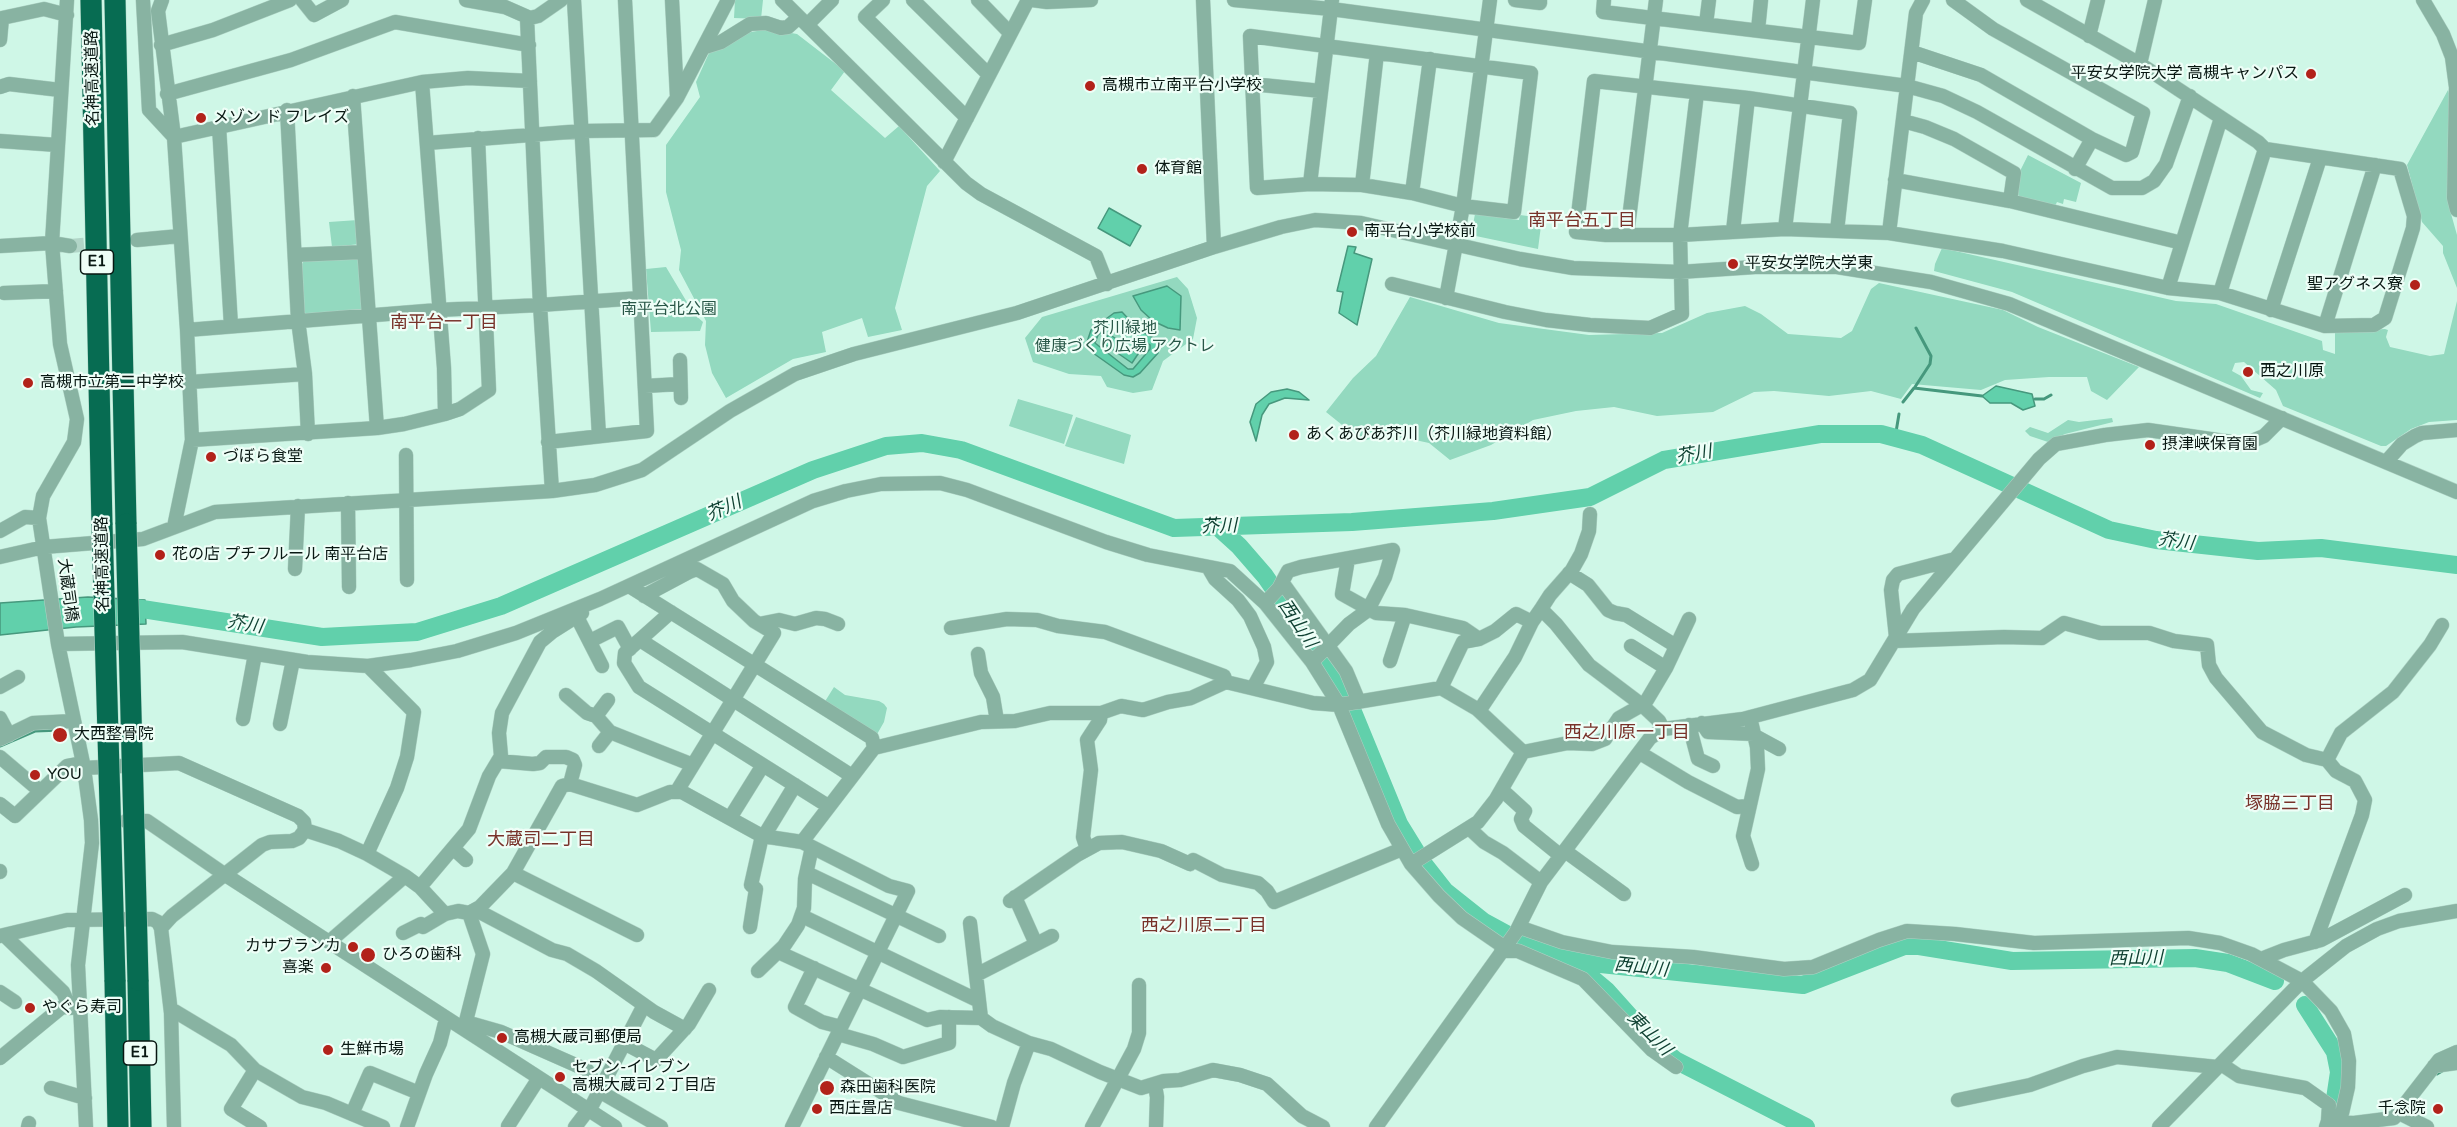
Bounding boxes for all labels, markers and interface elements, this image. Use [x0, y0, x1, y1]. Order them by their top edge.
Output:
street label: 名神高速道路 [83, 30, 103, 126]
place label: 平安女学院大学 高槻キャンパス [2071, 64, 2299, 84]
marker: 平安女学院大学 高槻キャンパス [2304, 67, 2318, 81]
place label: 高槻市立南平台小学校 [1102, 76, 1262, 96]
marker: 高槻市立南平台小学校 [1083, 79, 1097, 93]
place label: メゾン ド フレイズ [213, 108, 349, 128]
marker: メゾン ド フレイズ [194, 111, 208, 125]
place label: 体育館 [1154, 159, 1202, 179]
marker: 体育館 [1135, 162, 1149, 176]
district label: 南平台五丁目 [1528, 210, 1636, 232]
place label: 南平台小学校前 [1364, 222, 1476, 242]
marker: 南平台小学校前 [1345, 225, 1359, 239]
road number: E1 [80, 250, 114, 274]
place label: 平安女学院大学東 [1745, 254, 1873, 274]
marker: 平安女学院大学東 [1726, 257, 1740, 271]
place label: 聖アグネス寮 [2307, 275, 2403, 295]
marker: 聖アグネス寮 [2408, 278, 2422, 292]
park label: 南平台北公園 [621, 300, 717, 320]
district label: 南平台一丁目 [390, 312, 498, 334]
park label: 芥川緑地 健康づくり広場 アクトレ [1035, 319, 1215, 357]
place label: 西之川原 [2260, 362, 2324, 382]
marker: 西之川原 [2241, 365, 2255, 379]
place label: 高槻市立第二中学校 [40, 373, 184, 393]
marker: 高槻市立第二中学校 [21, 376, 35, 390]
place label: あくあぴあ芥川（芥川緑地資料館） [1306, 425, 1562, 445]
marker: あくあぴあ芥川（芥川緑地資料館） [1287, 428, 1301, 442]
place label: 摂津峡保育園 [2162, 435, 2258, 455]
marker: 摂津峡保育園 [2143, 438, 2157, 452]
water label: 芥川 [1674, 441, 1714, 469]
place label: づぼら食堂 [223, 447, 303, 467]
marker: づぼら食堂 [204, 450, 218, 464]
water label: 芥川 [703, 492, 745, 526]
street label: 名神高速道路 [93, 516, 113, 612]
water label: 芥川 [1201, 516, 1237, 538]
water label: 芥川 [2157, 529, 2195, 555]
place label: 花の店 プチフルール 南平台店 [172, 545, 388, 565]
marker: 花の店 プチフルール 南平台店 [153, 548, 167, 562]
street label: 大蔵司橋 [53, 557, 81, 623]
water label: 西山川 [1273, 596, 1321, 652]
water label: 芥川 [226, 612, 264, 638]
district label: 西之川原一丁目 [1564, 722, 1690, 744]
place label: 大西整骨院 [74, 725, 154, 745]
marker: 大西整骨院 [51, 726, 69, 744]
place label: YOU [47, 765, 82, 785]
marker: YOU [28, 768, 42, 782]
district label: 塚脇三丁目 [2245, 793, 2335, 815]
district label: 大蔵司二丁目 [487, 829, 595, 851]
district label: 西之川原二丁目 [1141, 915, 1267, 937]
place label: カサブランカ [245, 937, 341, 957]
marker: カサブランカ [346, 940, 360, 954]
place label: ひろの歯科 [382, 945, 462, 965]
marker: ひろの歯科 [359, 946, 377, 964]
water label: 西山川 [2109, 948, 2163, 970]
water label: 西山川 [1613, 954, 1669, 982]
place label: 喜楽 [282, 958, 314, 978]
marker: 喜楽 [319, 961, 333, 975]
place label: やぐら寿司 [42, 998, 122, 1018]
marker: やぐら寿司 [23, 1001, 37, 1015]
water label: 東山川 [1622, 1007, 1676, 1061]
place label: 高槻大蔵司郵便局 [514, 1028, 642, 1048]
marker: 高槻大蔵司郵便局 [495, 1031, 509, 1045]
place label: 生鮮市場 [340, 1040, 404, 1060]
road number: E1 [124, 1041, 156, 1065]
marker: 生鮮市場 [321, 1043, 335, 1057]
place label: セブン-イレブン 高槻大蔵司２丁目店 [572, 1058, 716, 1096]
marker: セブン-イレブン 高槻大蔵司２丁目店 [553, 1070, 567, 1084]
place label: 森田歯科医院 [840, 1078, 936, 1098]
marker: 森田歯科医院 [818, 1079, 836, 1097]
place label: 西庄畳店 [829, 1099, 893, 1119]
place label: 千念院 [2378, 1099, 2426, 1119]
marker: 西庄畳店 [810, 1102, 824, 1116]
marker: 千念院 [2431, 1102, 2445, 1116]

